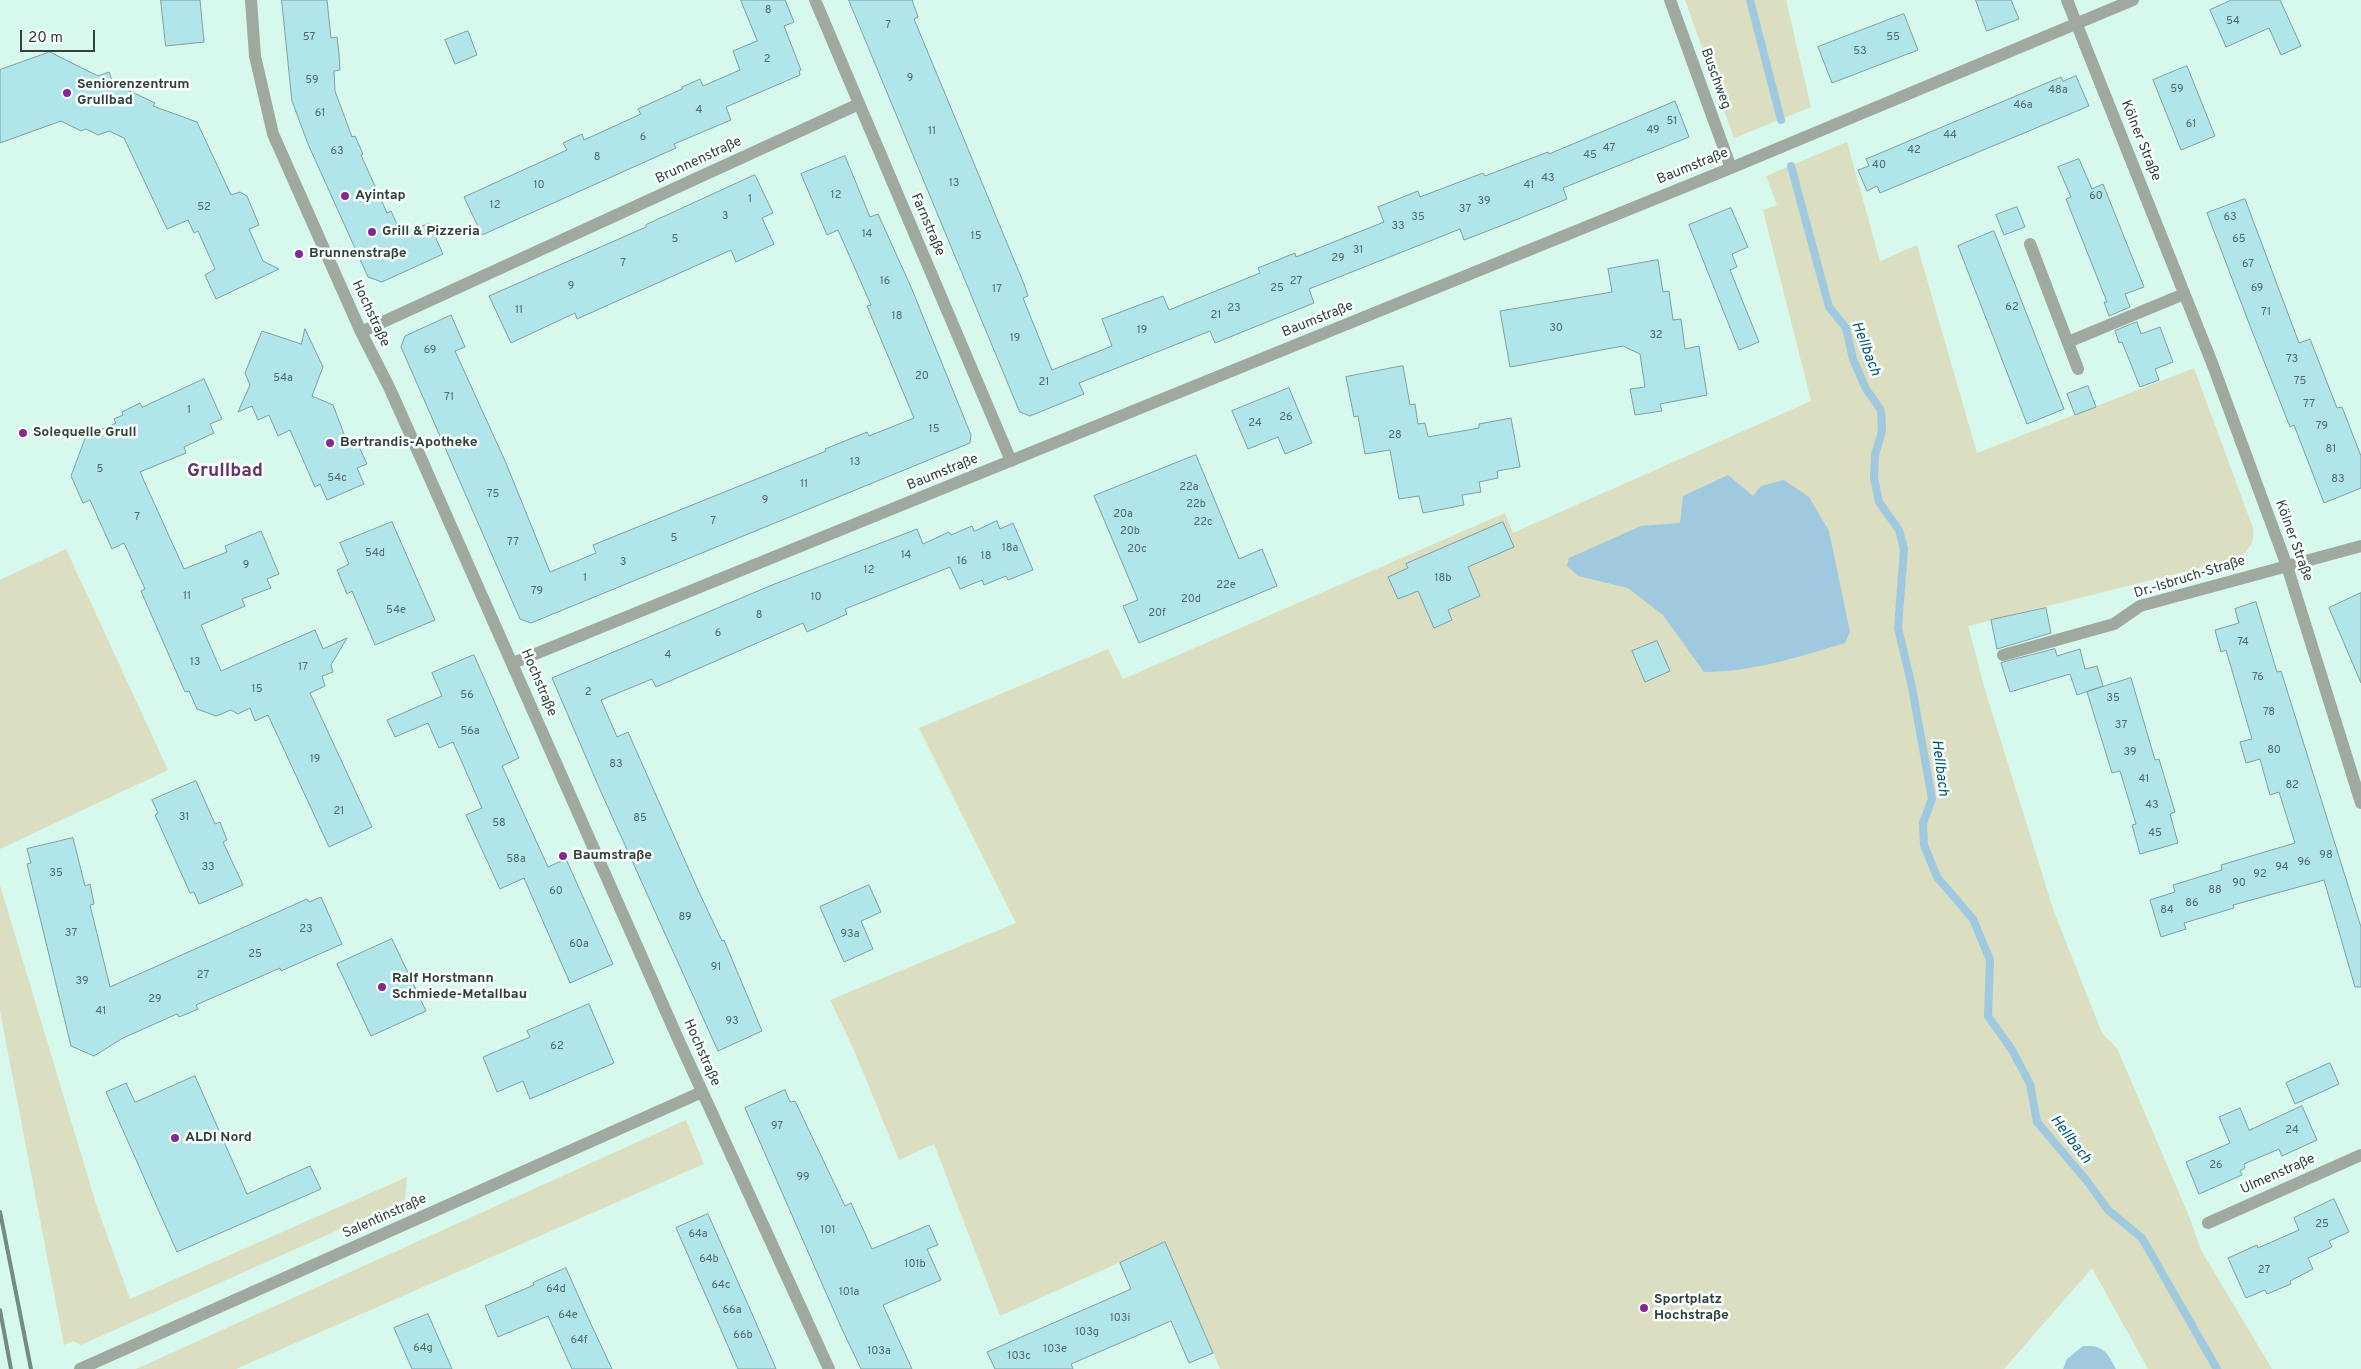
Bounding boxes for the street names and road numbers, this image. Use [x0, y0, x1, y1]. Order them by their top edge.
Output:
street label: Buschweg [1696, 46, 1734, 112]
street label: Kölner Straße [2116, 98, 2164, 184]
street label: Brunnenstraße [653, 134, 745, 188]
street label: Baumstraße [1655, 145, 1731, 189]
street label: Farnstraße [906, 191, 948, 259]
street label: Hochstraße [347, 278, 393, 350]
street label: Baumstraße [1280, 298, 1356, 342]
street label: Baumstraße [905, 451, 981, 495]
street label: Kölner Straße [2270, 498, 2316, 584]
street label: Dr.-Isbruch-Straße [2132, 553, 2248, 603]
street label: Hochstraße [516, 647, 560, 719]
street label: Hochstraße [679, 1017, 723, 1089]
street label: Ulmenstraße [2238, 1151, 2318, 1199]
street label: Salentinstraße [340, 1191, 430, 1243]

